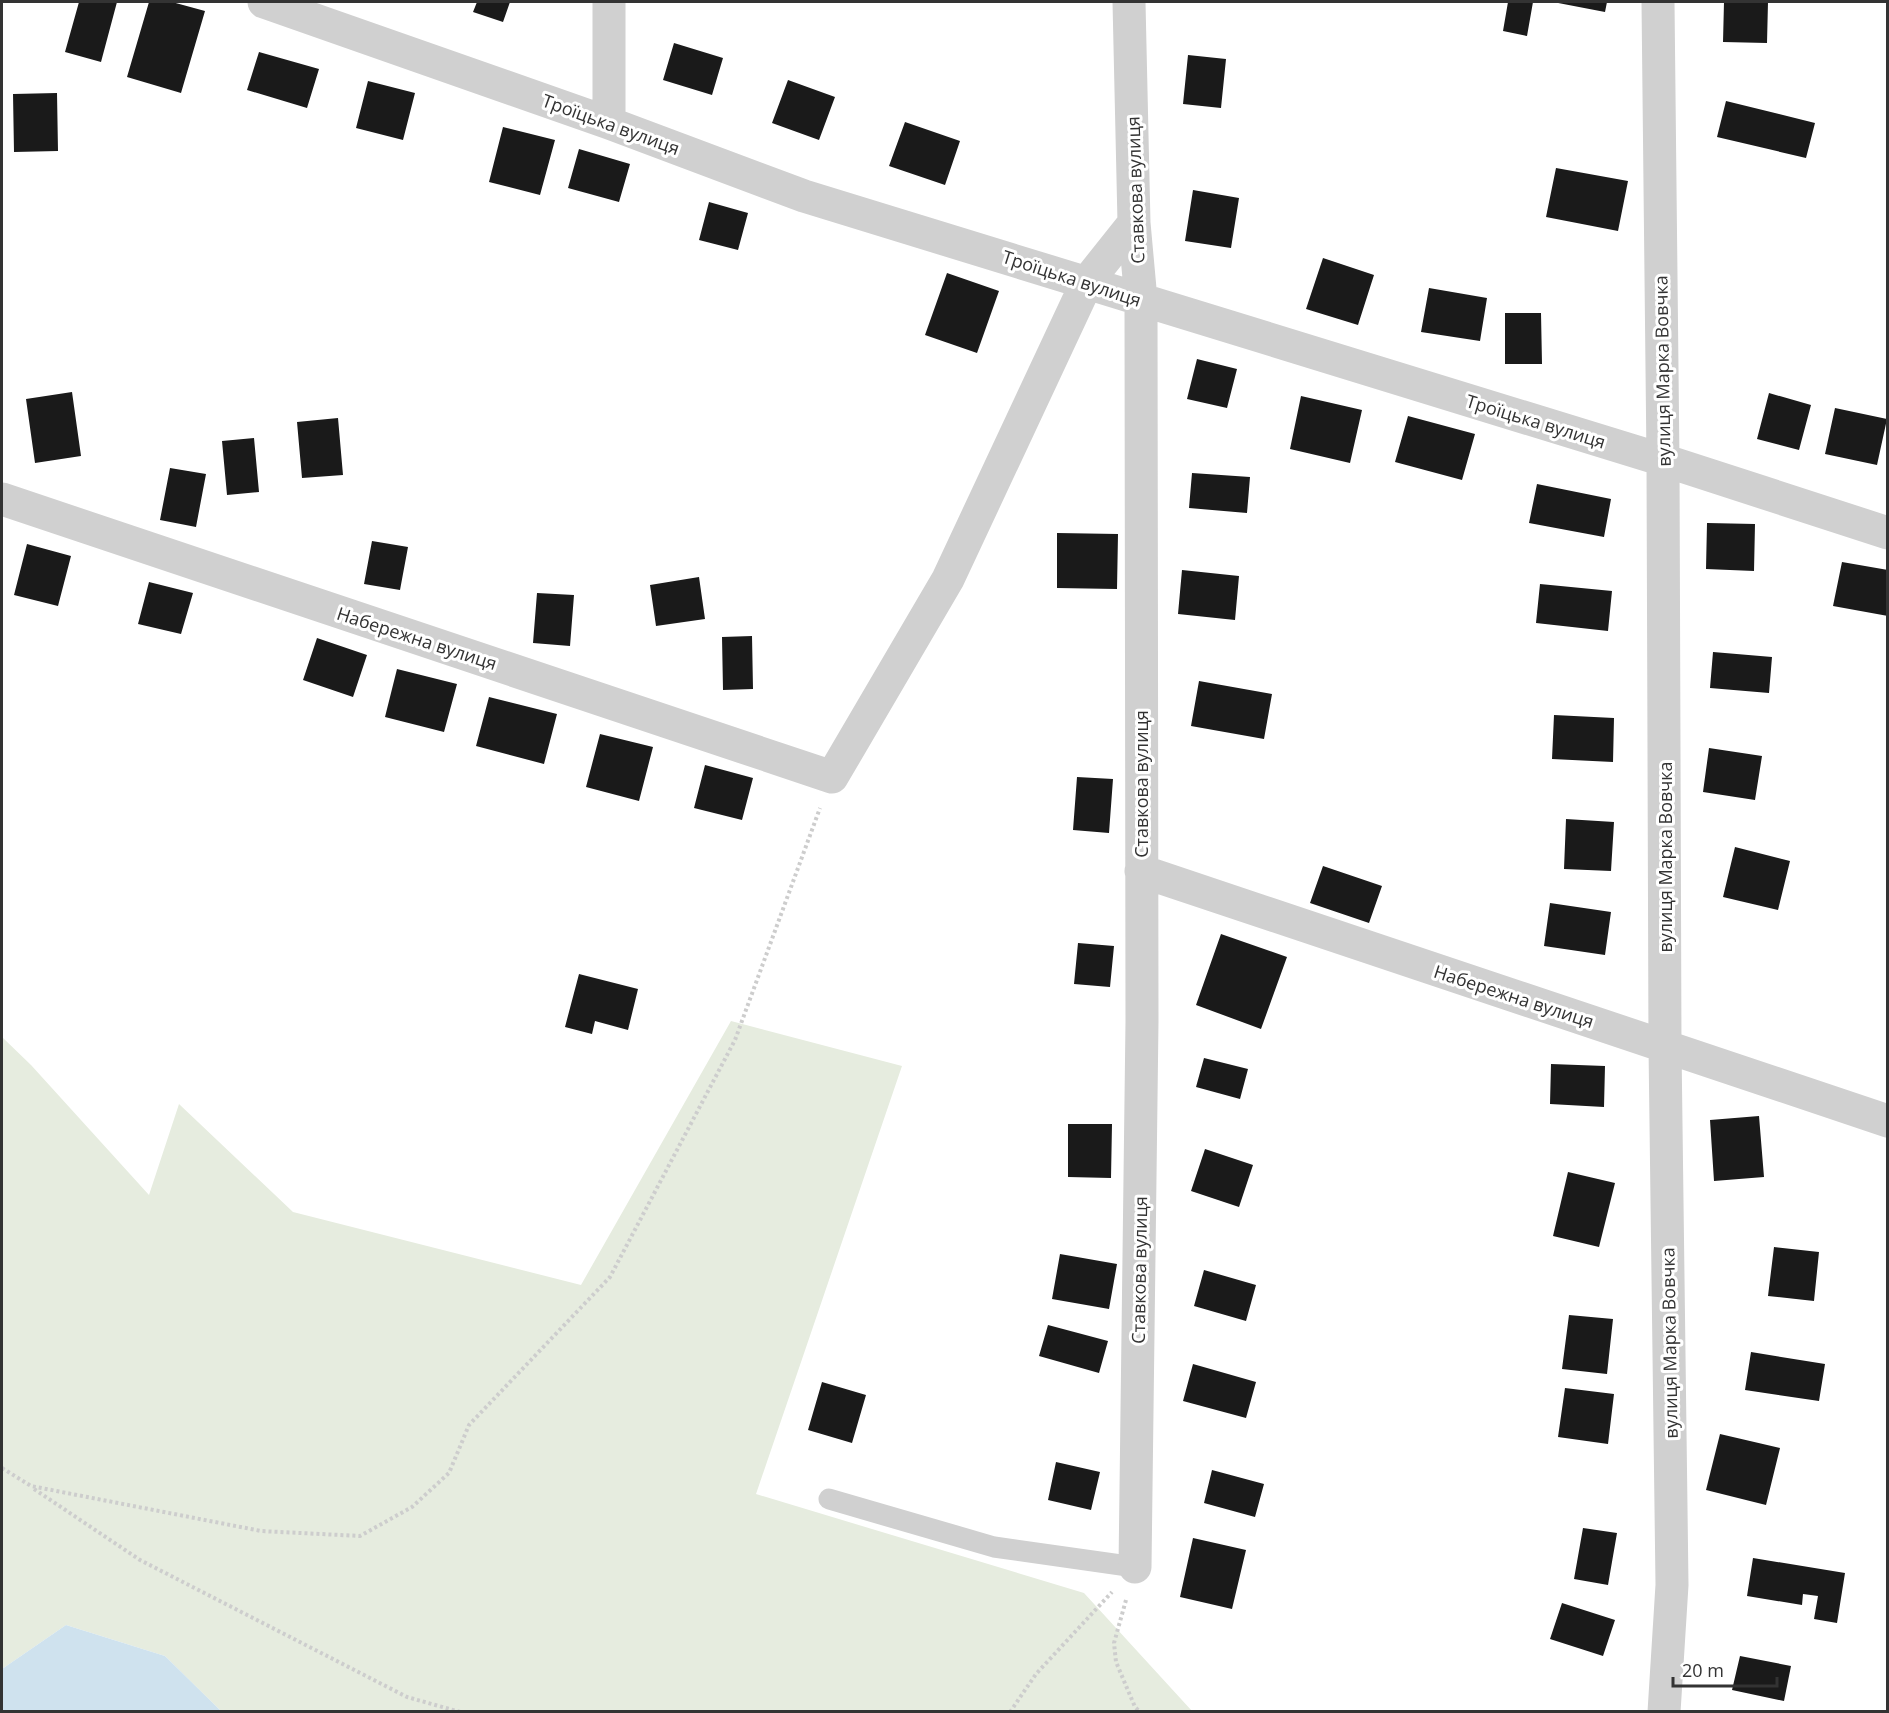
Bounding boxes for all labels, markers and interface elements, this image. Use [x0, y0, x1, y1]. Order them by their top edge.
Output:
street label: Троїцька вулиця [539, 88, 683, 160]
street label: Ставкова вулиця [1120, 116, 1150, 264]
street label: Троїцька вулиця [1000, 244, 1144, 312]
street label: вулиця Марка Вовчка [1648, 275, 1676, 467]
street label: Троїцька вулиця [1463, 388, 1609, 454]
street label: Набережна вулиця [334, 601, 500, 675]
street label: Ставкова вулиця [1129, 710, 1153, 858]
street label: вулиця Марка Вовчка [1653, 761, 1677, 953]
street label: Набережна вулиця [1431, 959, 1597, 1033]
street label: Ставкова вулиця [1126, 1196, 1152, 1344]
street label: вулиця Марка Вовчка [1655, 1247, 1683, 1439]
scale bar [1673, 1650, 1776, 1688]
text: 20 m [1682, 1658, 1724, 1682]

